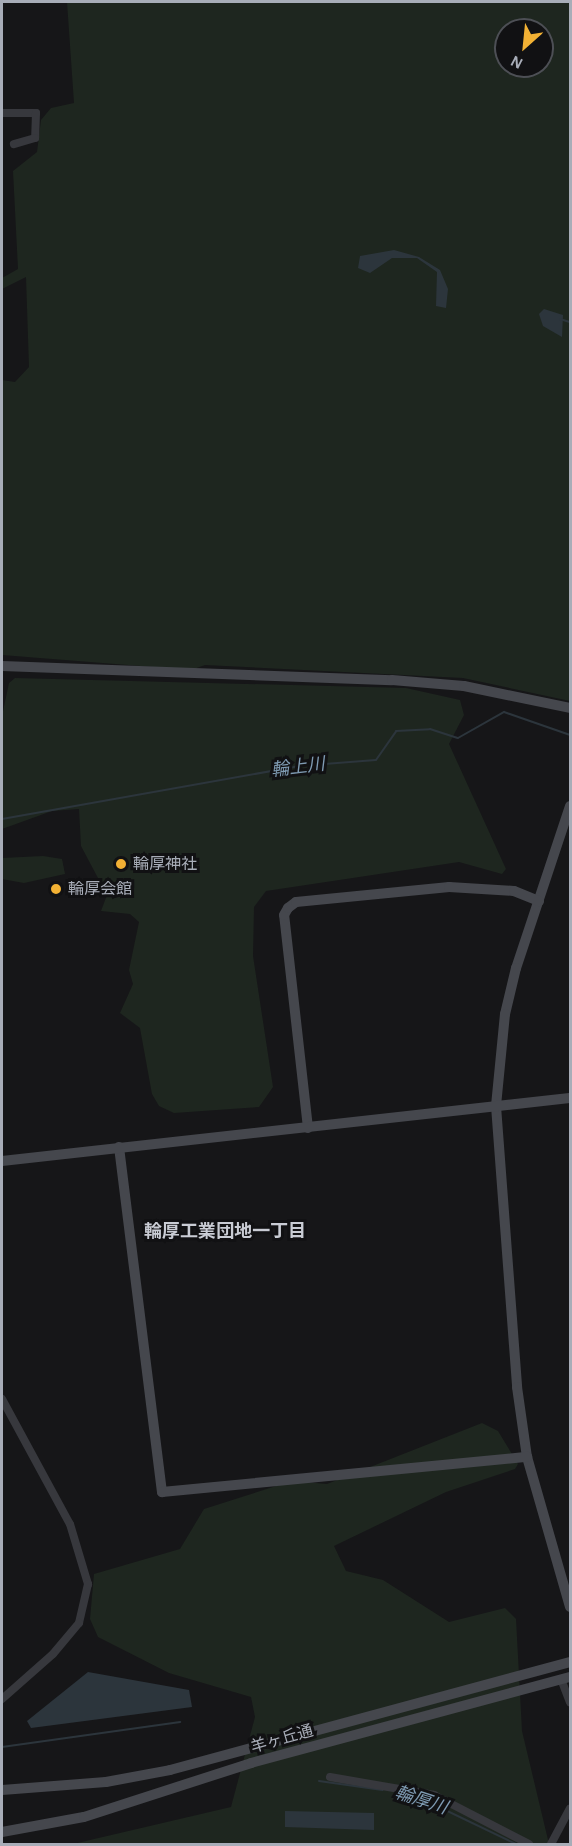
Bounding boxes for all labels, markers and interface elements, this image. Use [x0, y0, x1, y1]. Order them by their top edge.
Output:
north arrow [494, 18, 554, 78]
text: N [508, 53, 525, 72]
water label: 輪上川 [270, 754, 326, 782]
place label: 輪厚神社 [133, 854, 197, 874]
marker: 輪厚神社 [114, 857, 128, 871]
place label: 輪厚会館 [68, 879, 132, 899]
marker: 輪厚会館 [49, 882, 63, 896]
district label: 輪厚工業団地一丁目 [144, 1221, 306, 1243]
street label: 羊ヶ丘通 [249, 1721, 315, 1757]
water label: 輪厚川 [392, 1782, 450, 1820]

